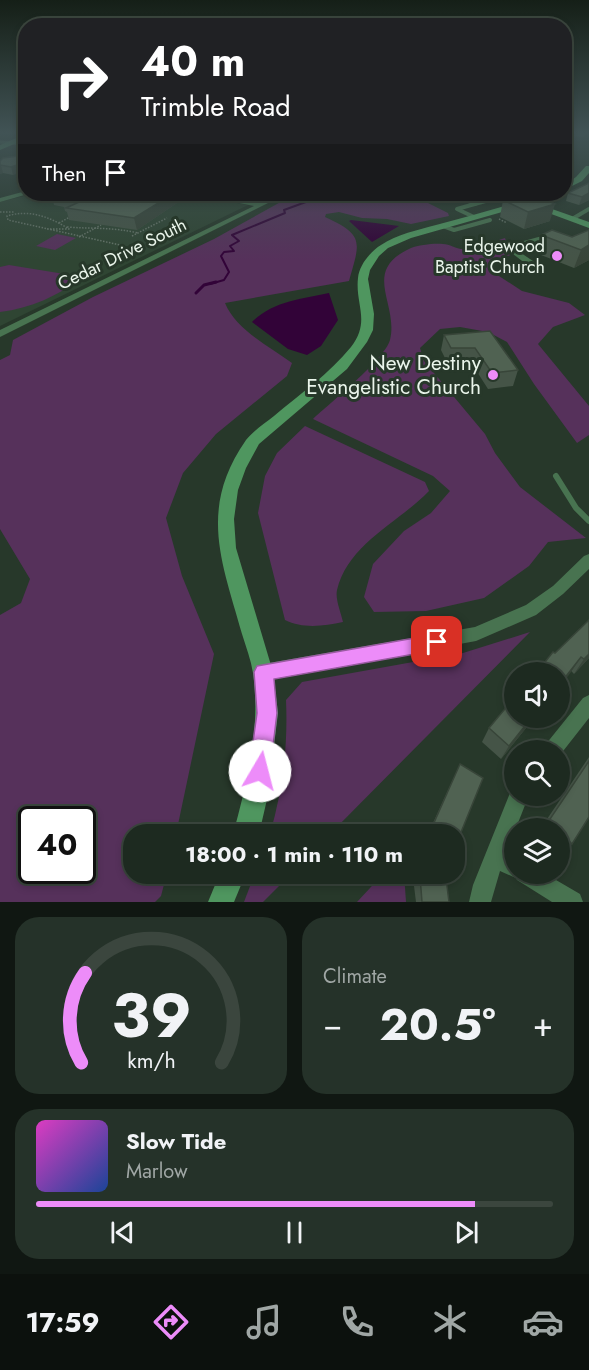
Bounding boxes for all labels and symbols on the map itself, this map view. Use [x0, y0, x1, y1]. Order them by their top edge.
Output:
street label: Cedar Drive South [53, 212, 191, 296]
place label: Edgewood Baptist Church [435, 233, 545, 280]
marker: Edgewood Baptist Church [550, 249, 564, 263]
place label: New Destiny Evangelistic Church [306, 348, 482, 402]
marker: New Destiny Evangelistic Church [486, 368, 500, 382]
pin [411, 616, 462, 667]
position arrow [228, 739, 292, 803]
speed limit sign: 40 [18, 806, 96, 884]

